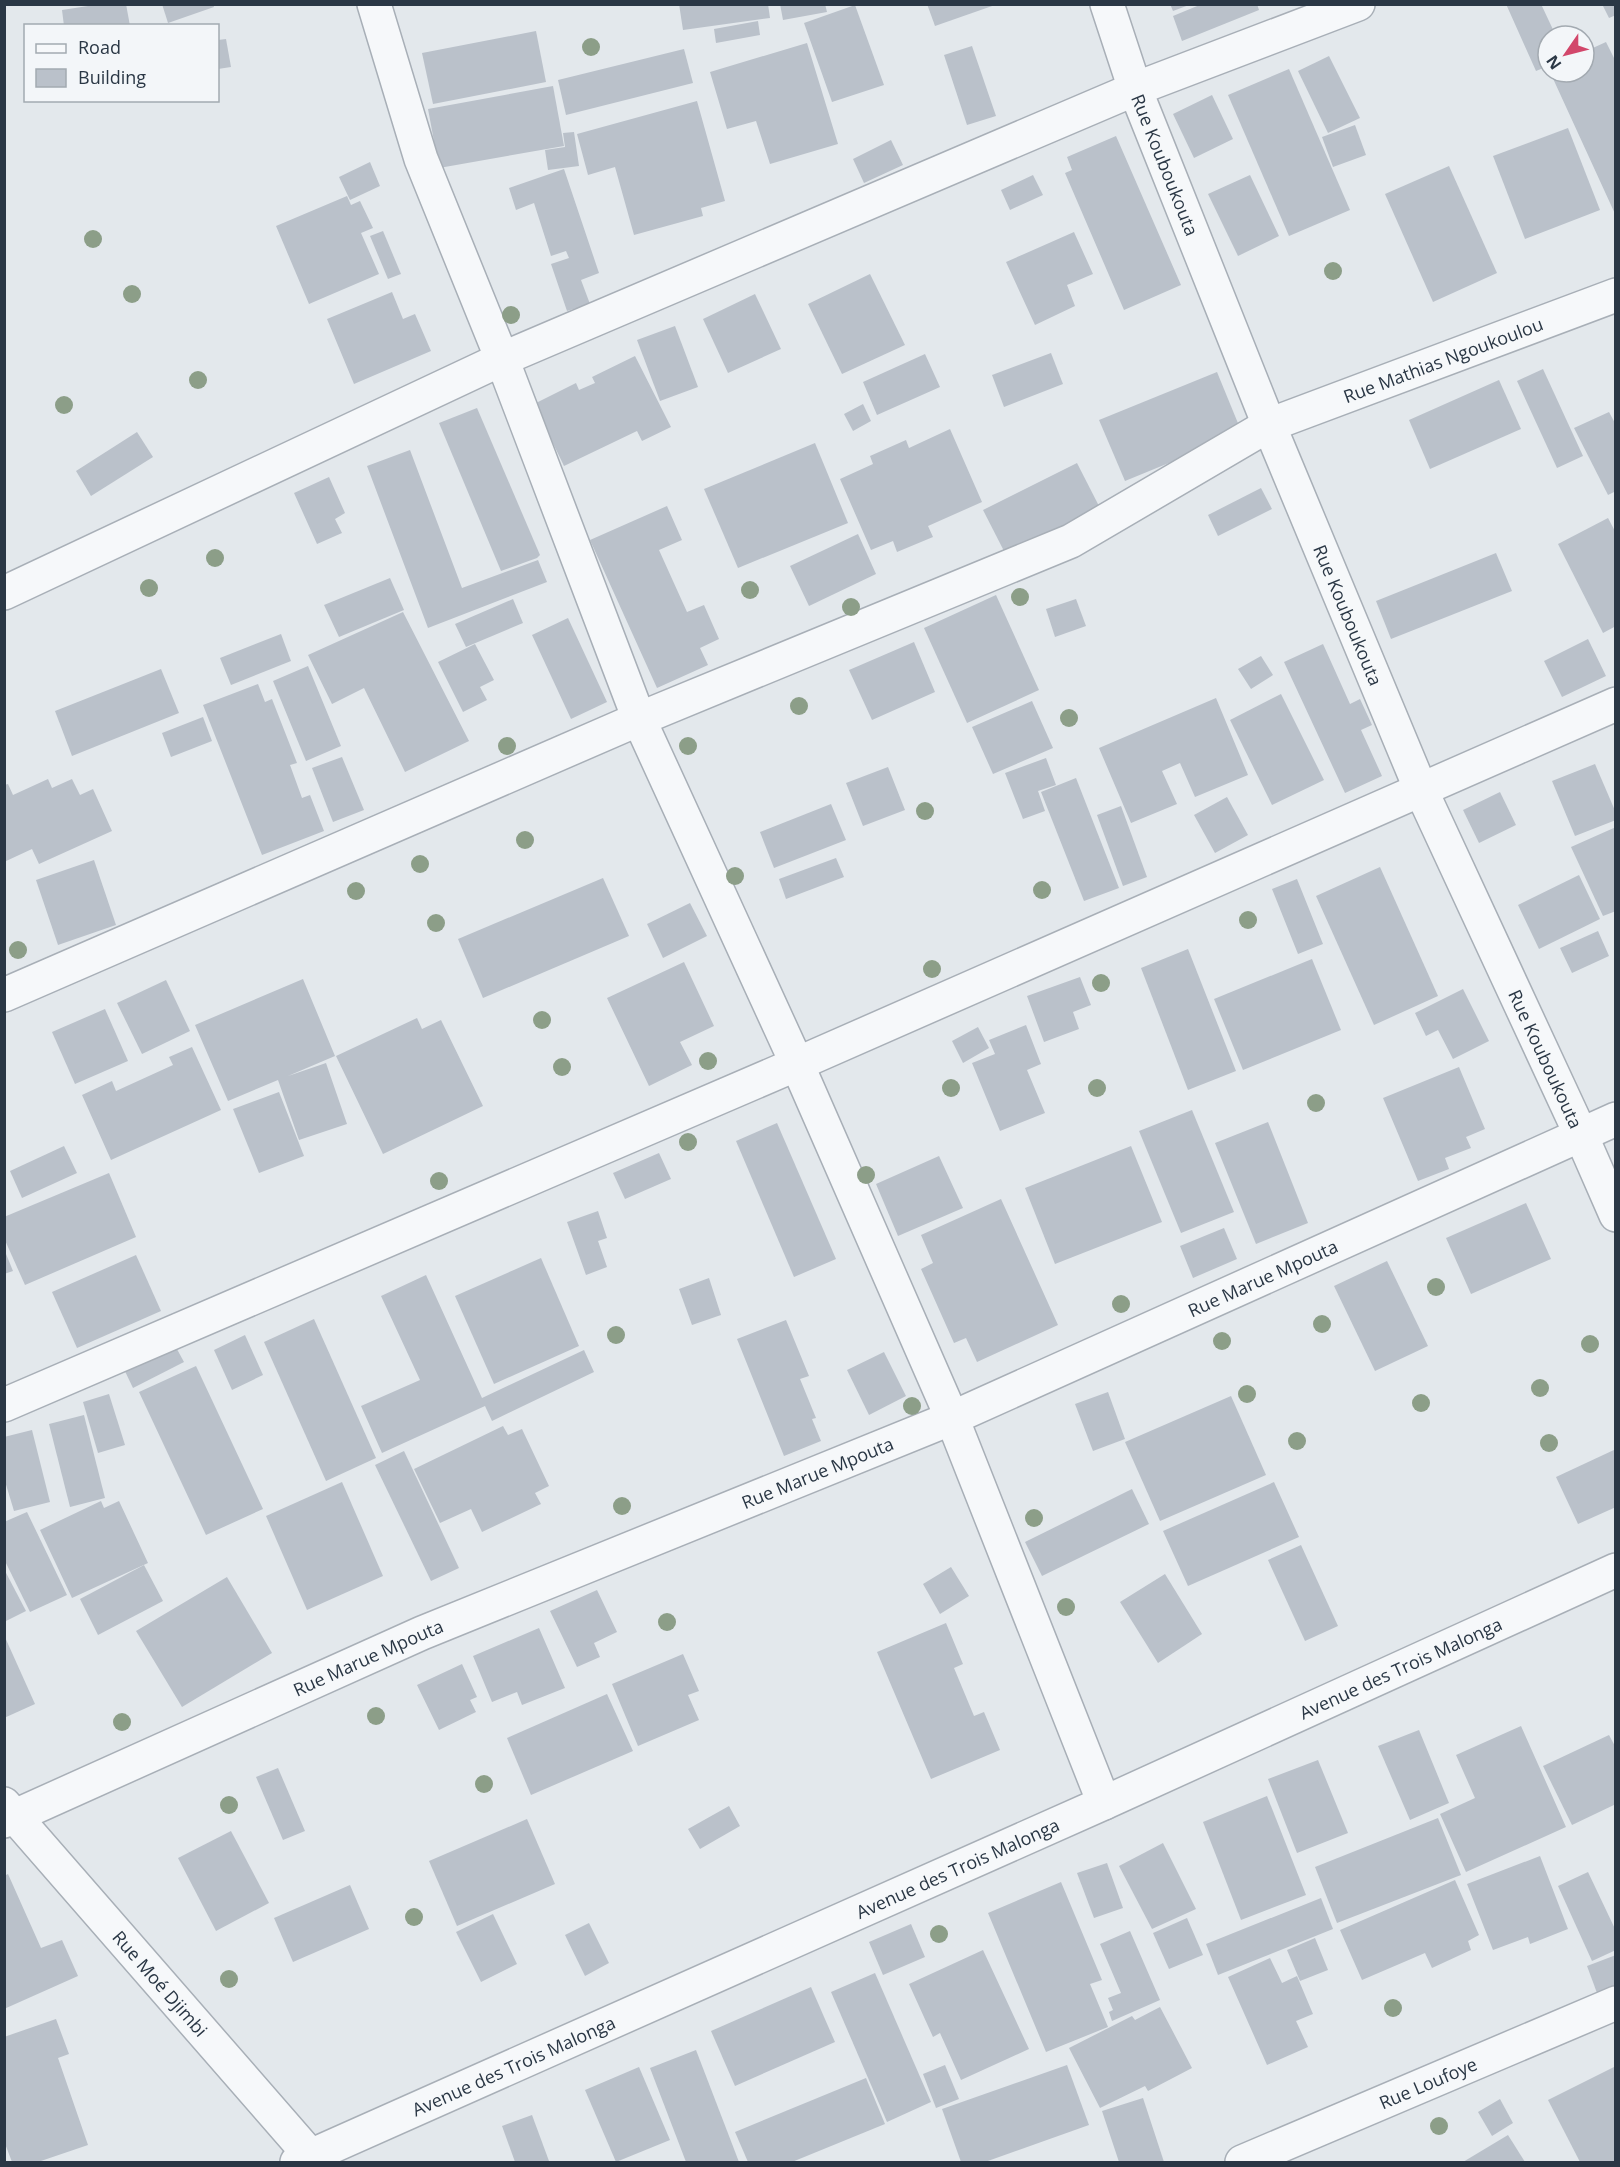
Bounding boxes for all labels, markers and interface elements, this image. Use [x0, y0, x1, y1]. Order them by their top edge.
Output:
legend [24, 24, 219, 102]
north arrow [1536, 24, 1596, 84]
text: Road [78, 35, 121, 59]
text: N [1541, 51, 1566, 74]
text: Building [78, 65, 146, 89]
street label: Rue Kouboukouta [1126, 90, 1204, 239]
street label: Rue Mathias Ngoukoulou [1340, 311, 1546, 408]
street label: Rue Kouboukouta [1308, 541, 1388, 689]
street label: Rue Kouboukouta [1503, 986, 1588, 1132]
street label: Rue Marue Mpouta [1184, 1234, 1341, 1322]
street label: Rue Marue Mpouta [738, 1431, 897, 1514]
street label: Avenue des Trois Malonga [1295, 1612, 1506, 1725]
street label: Rue Marue Mpouta [289, 1614, 447, 1701]
street label: Avenue des Trois Malonga [852, 1812, 1063, 1924]
street label: Rue Moé Djimbi [108, 1925, 213, 2042]
street label: Avenue des Trois Malonga [408, 2010, 619, 2121]
street label: Rue Loufoye [1375, 2052, 1481, 2114]

